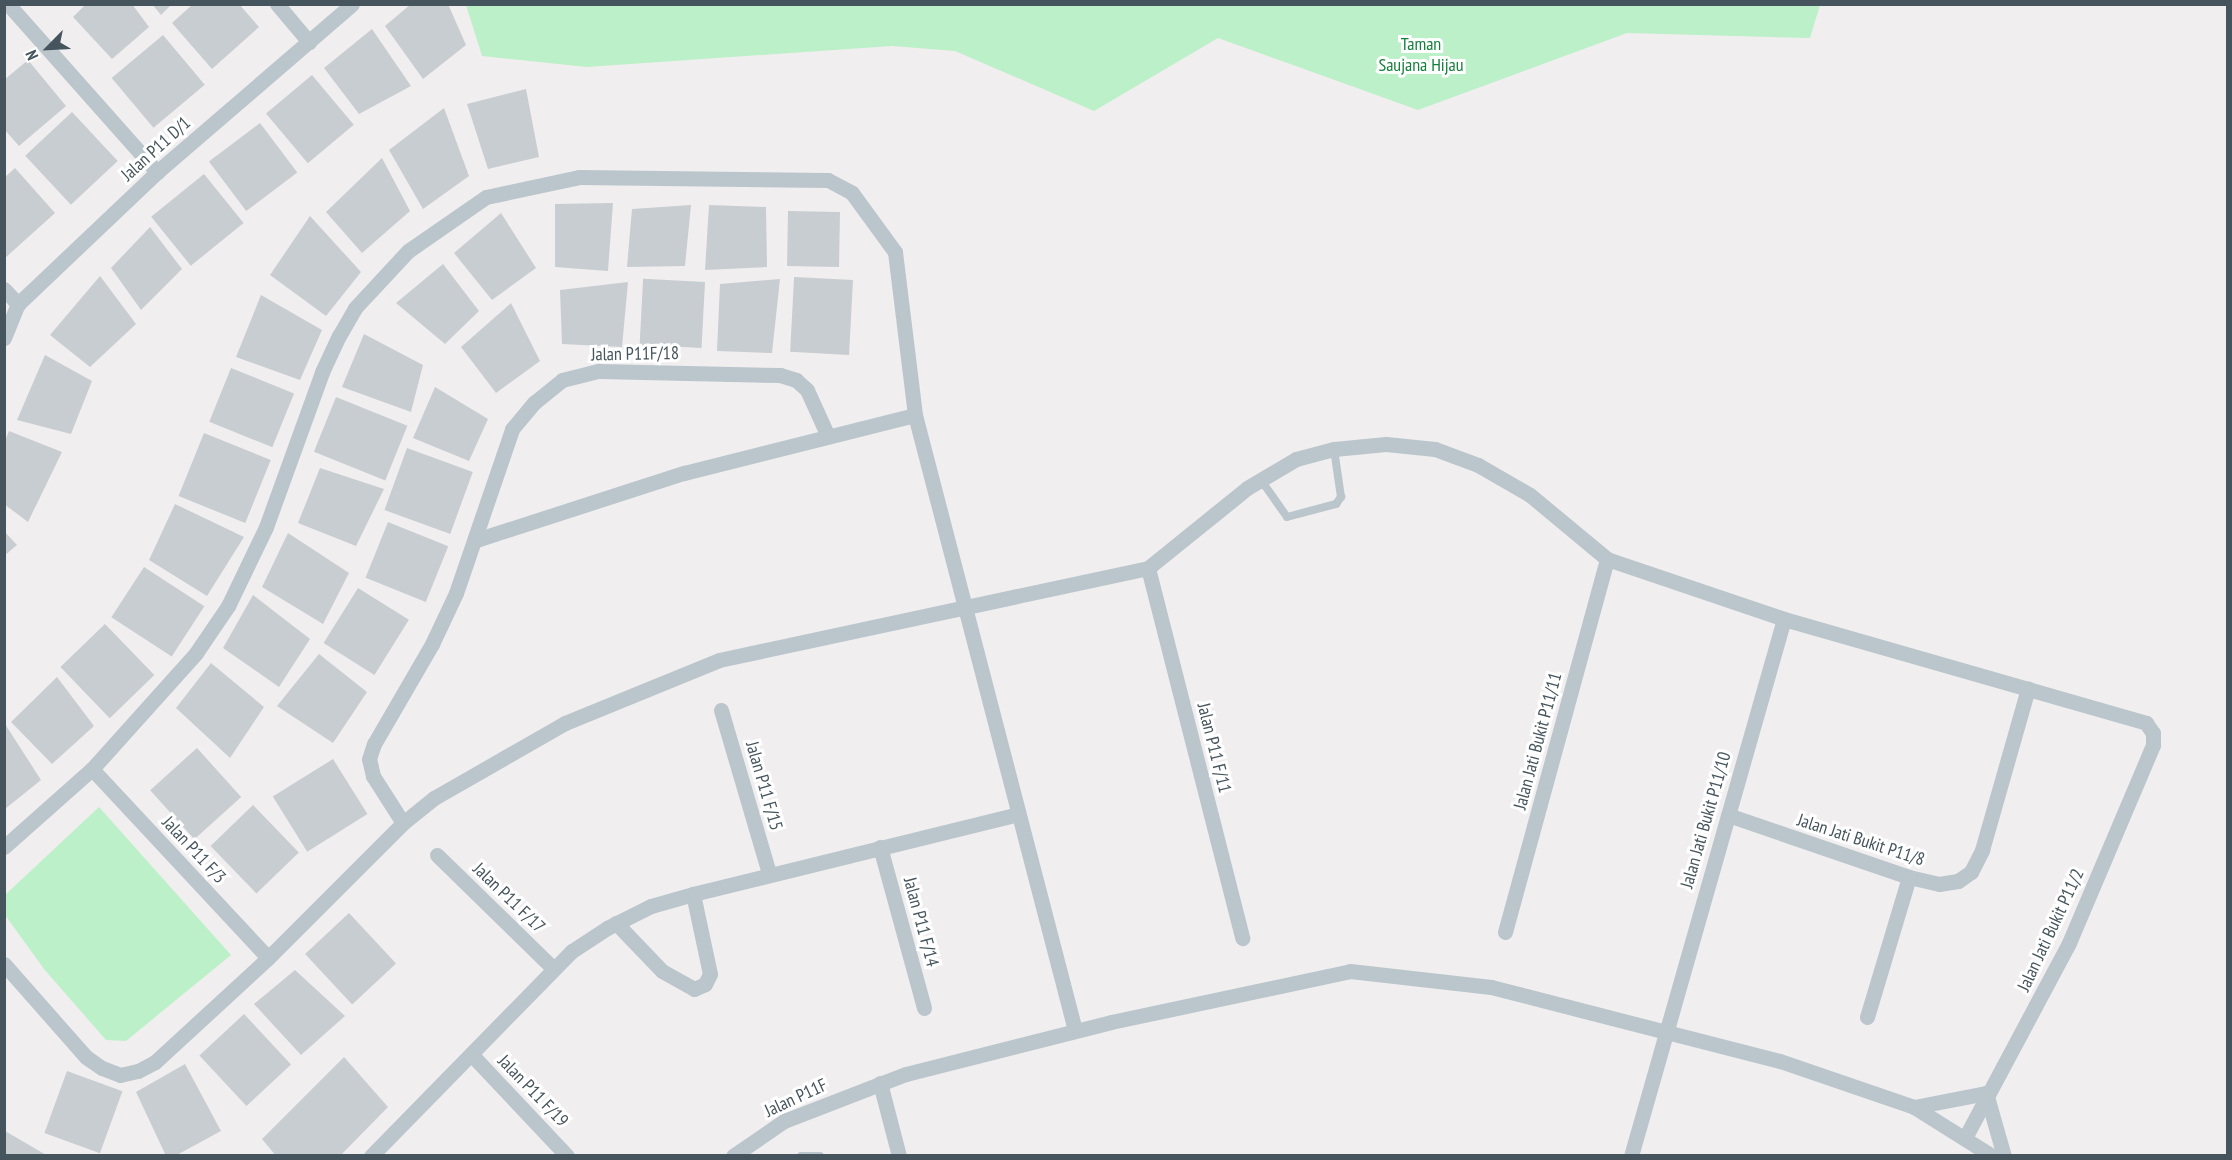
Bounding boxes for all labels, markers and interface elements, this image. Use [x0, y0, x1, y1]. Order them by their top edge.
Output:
north arrow [18, 18, 78, 78]
park label: Taman Saujana Hijau [1378, 34, 1464, 76]
text: N [21, 47, 42, 63]
street label: Jalan P11 D/1 [117, 112, 195, 186]
street label: Jalan P11F/18 [591, 342, 679, 366]
street label: Jalan Jati Bukit P11/11 [1509, 670, 1567, 812]
street label: Jalan P11 F/11 [1192, 701, 1236, 795]
street label: Jalan P11 F/15 [741, 739, 787, 833]
street label: Jalan Jati Bukit P11/10 [1676, 749, 1736, 891]
street label: Jalan Jati Bukit P11/8 [1795, 809, 1927, 871]
street label: Jalan P11 F/3 [158, 812, 230, 888]
street label: Jalan P11 F/17 [469, 858, 549, 938]
street label: Jalan Jati Bukit P11/2 [2013, 865, 2089, 995]
street label: Jalan P11 F/14 [899, 875, 943, 969]
street label: Jalan P11 F/19 [493, 1051, 573, 1131]
street label: Jalan P11F [761, 1074, 831, 1122]

